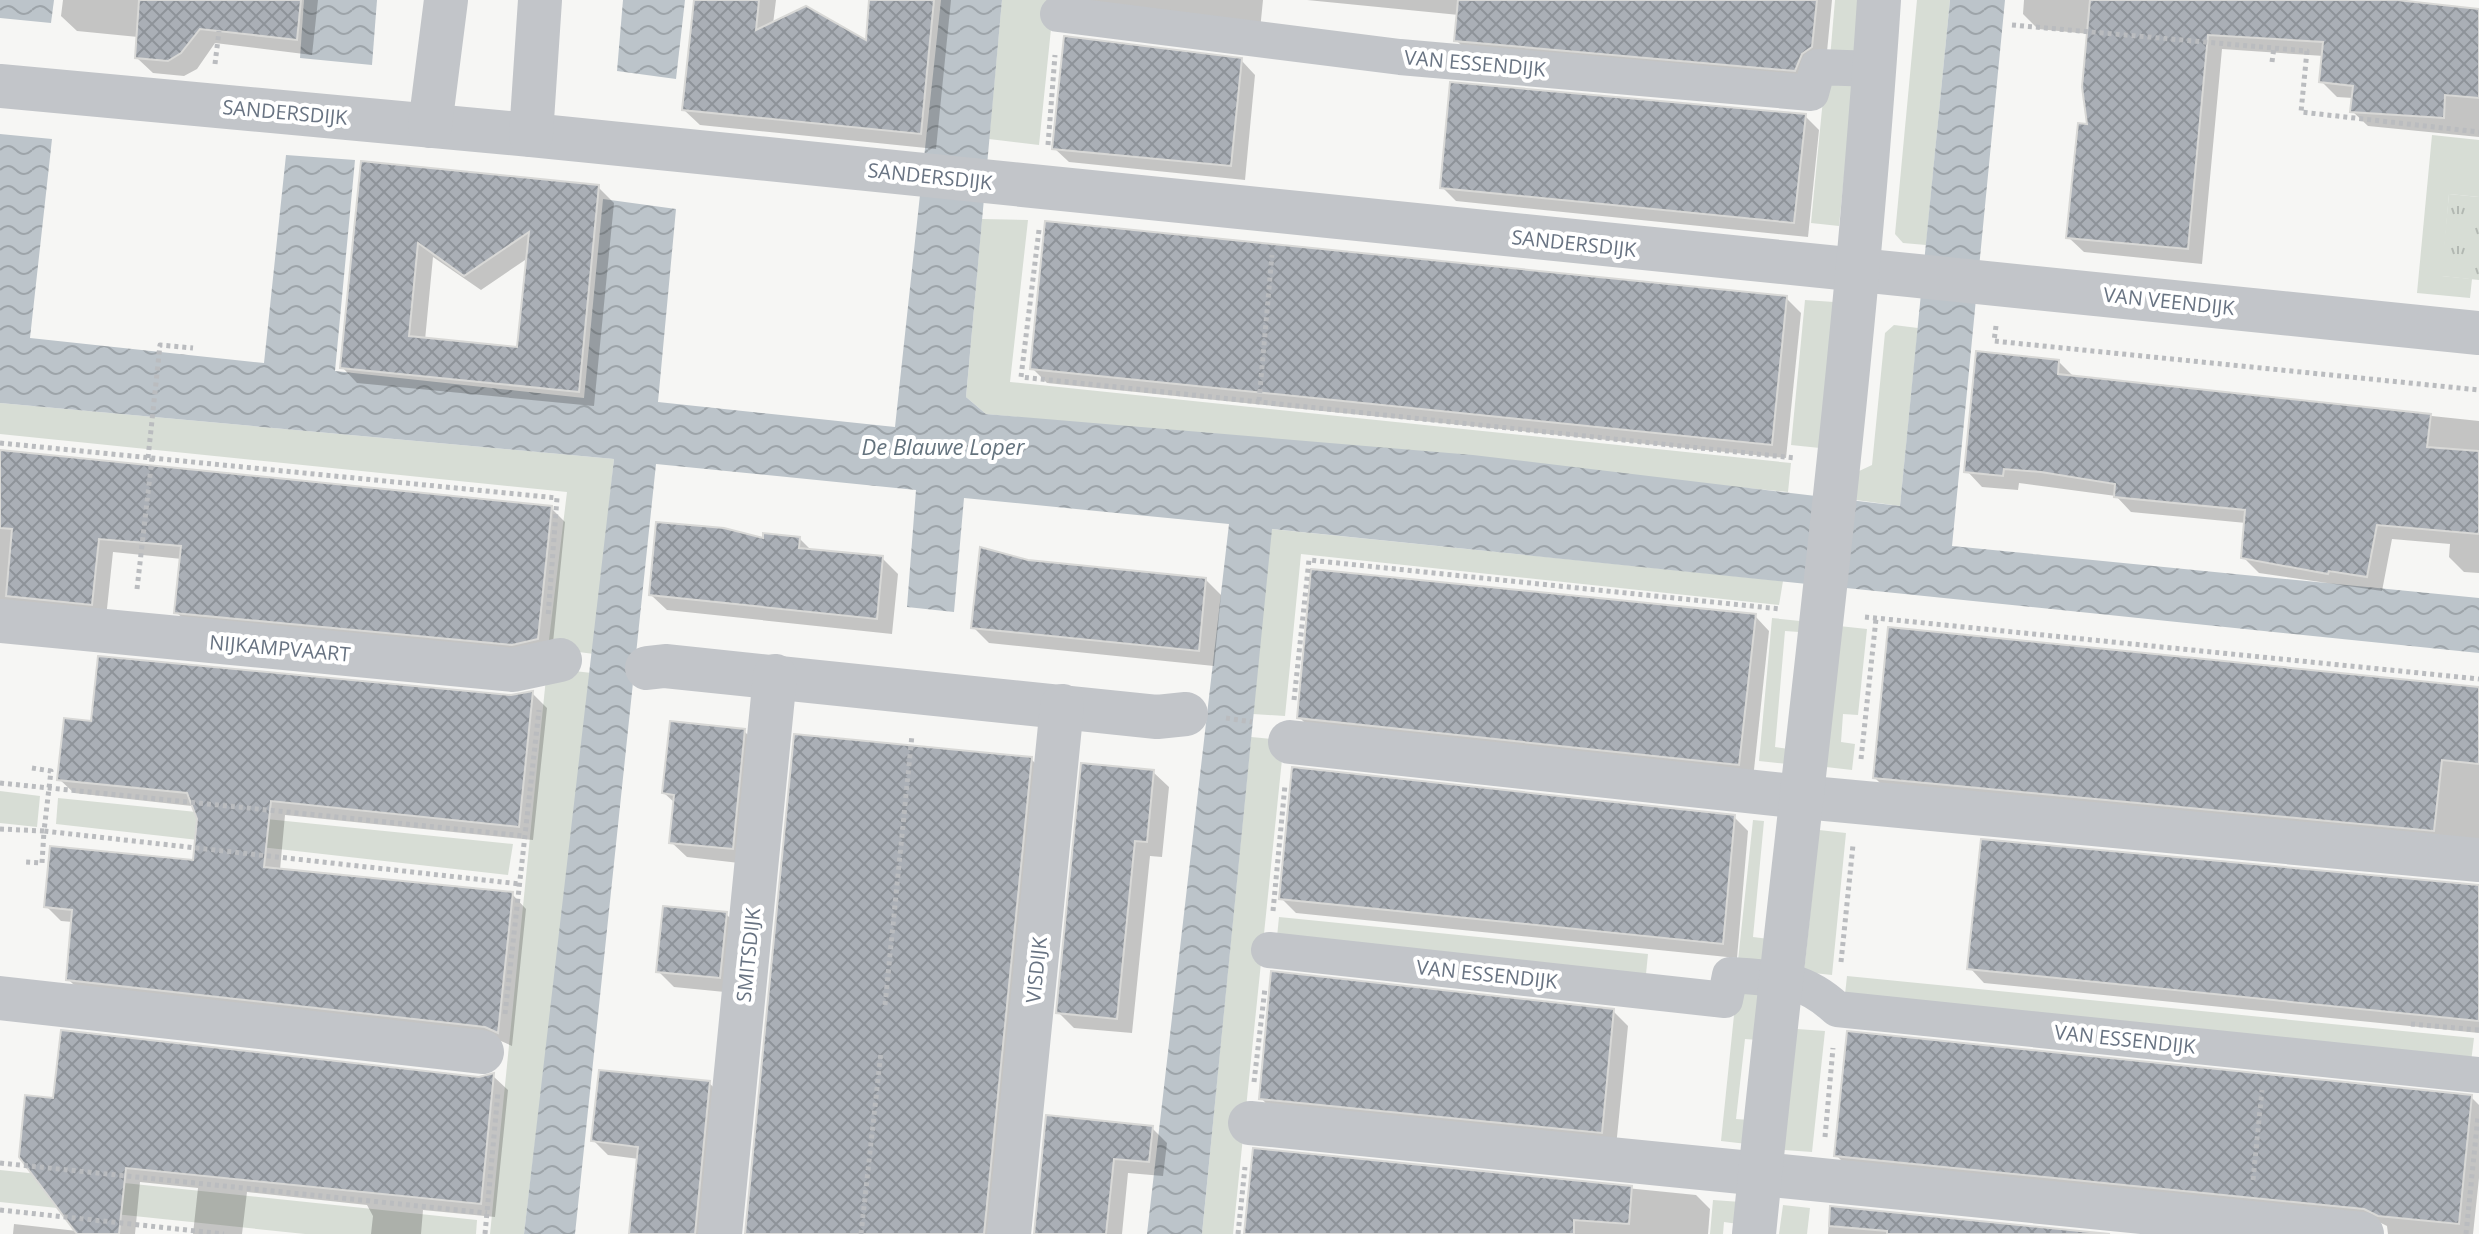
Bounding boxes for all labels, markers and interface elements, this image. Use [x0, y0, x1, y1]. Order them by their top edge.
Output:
street label: VAN ESSENDIJK [1403, 43, 1548, 83]
street label: SANDERSDIJK [221, 93, 349, 131]
street label: SANDERSDIJK [866, 156, 994, 196]
street label: SANDERSDIJK [1510, 223, 1638, 263]
street label: VAN VEENDIJK [2102, 281, 2237, 321]
water label: De Blauwe Loper [862, 431, 1026, 461]
street label: NIJKAMPVAART [208, 628, 352, 668]
street label: SMITSDIJK [730, 906, 766, 1003]
street label: VISDIJK [1019, 935, 1053, 1004]
street label: VAN ESSENDIJK [1415, 953, 1560, 995]
street label: VAN ESSENDIJK [2053, 1018, 2198, 1060]

